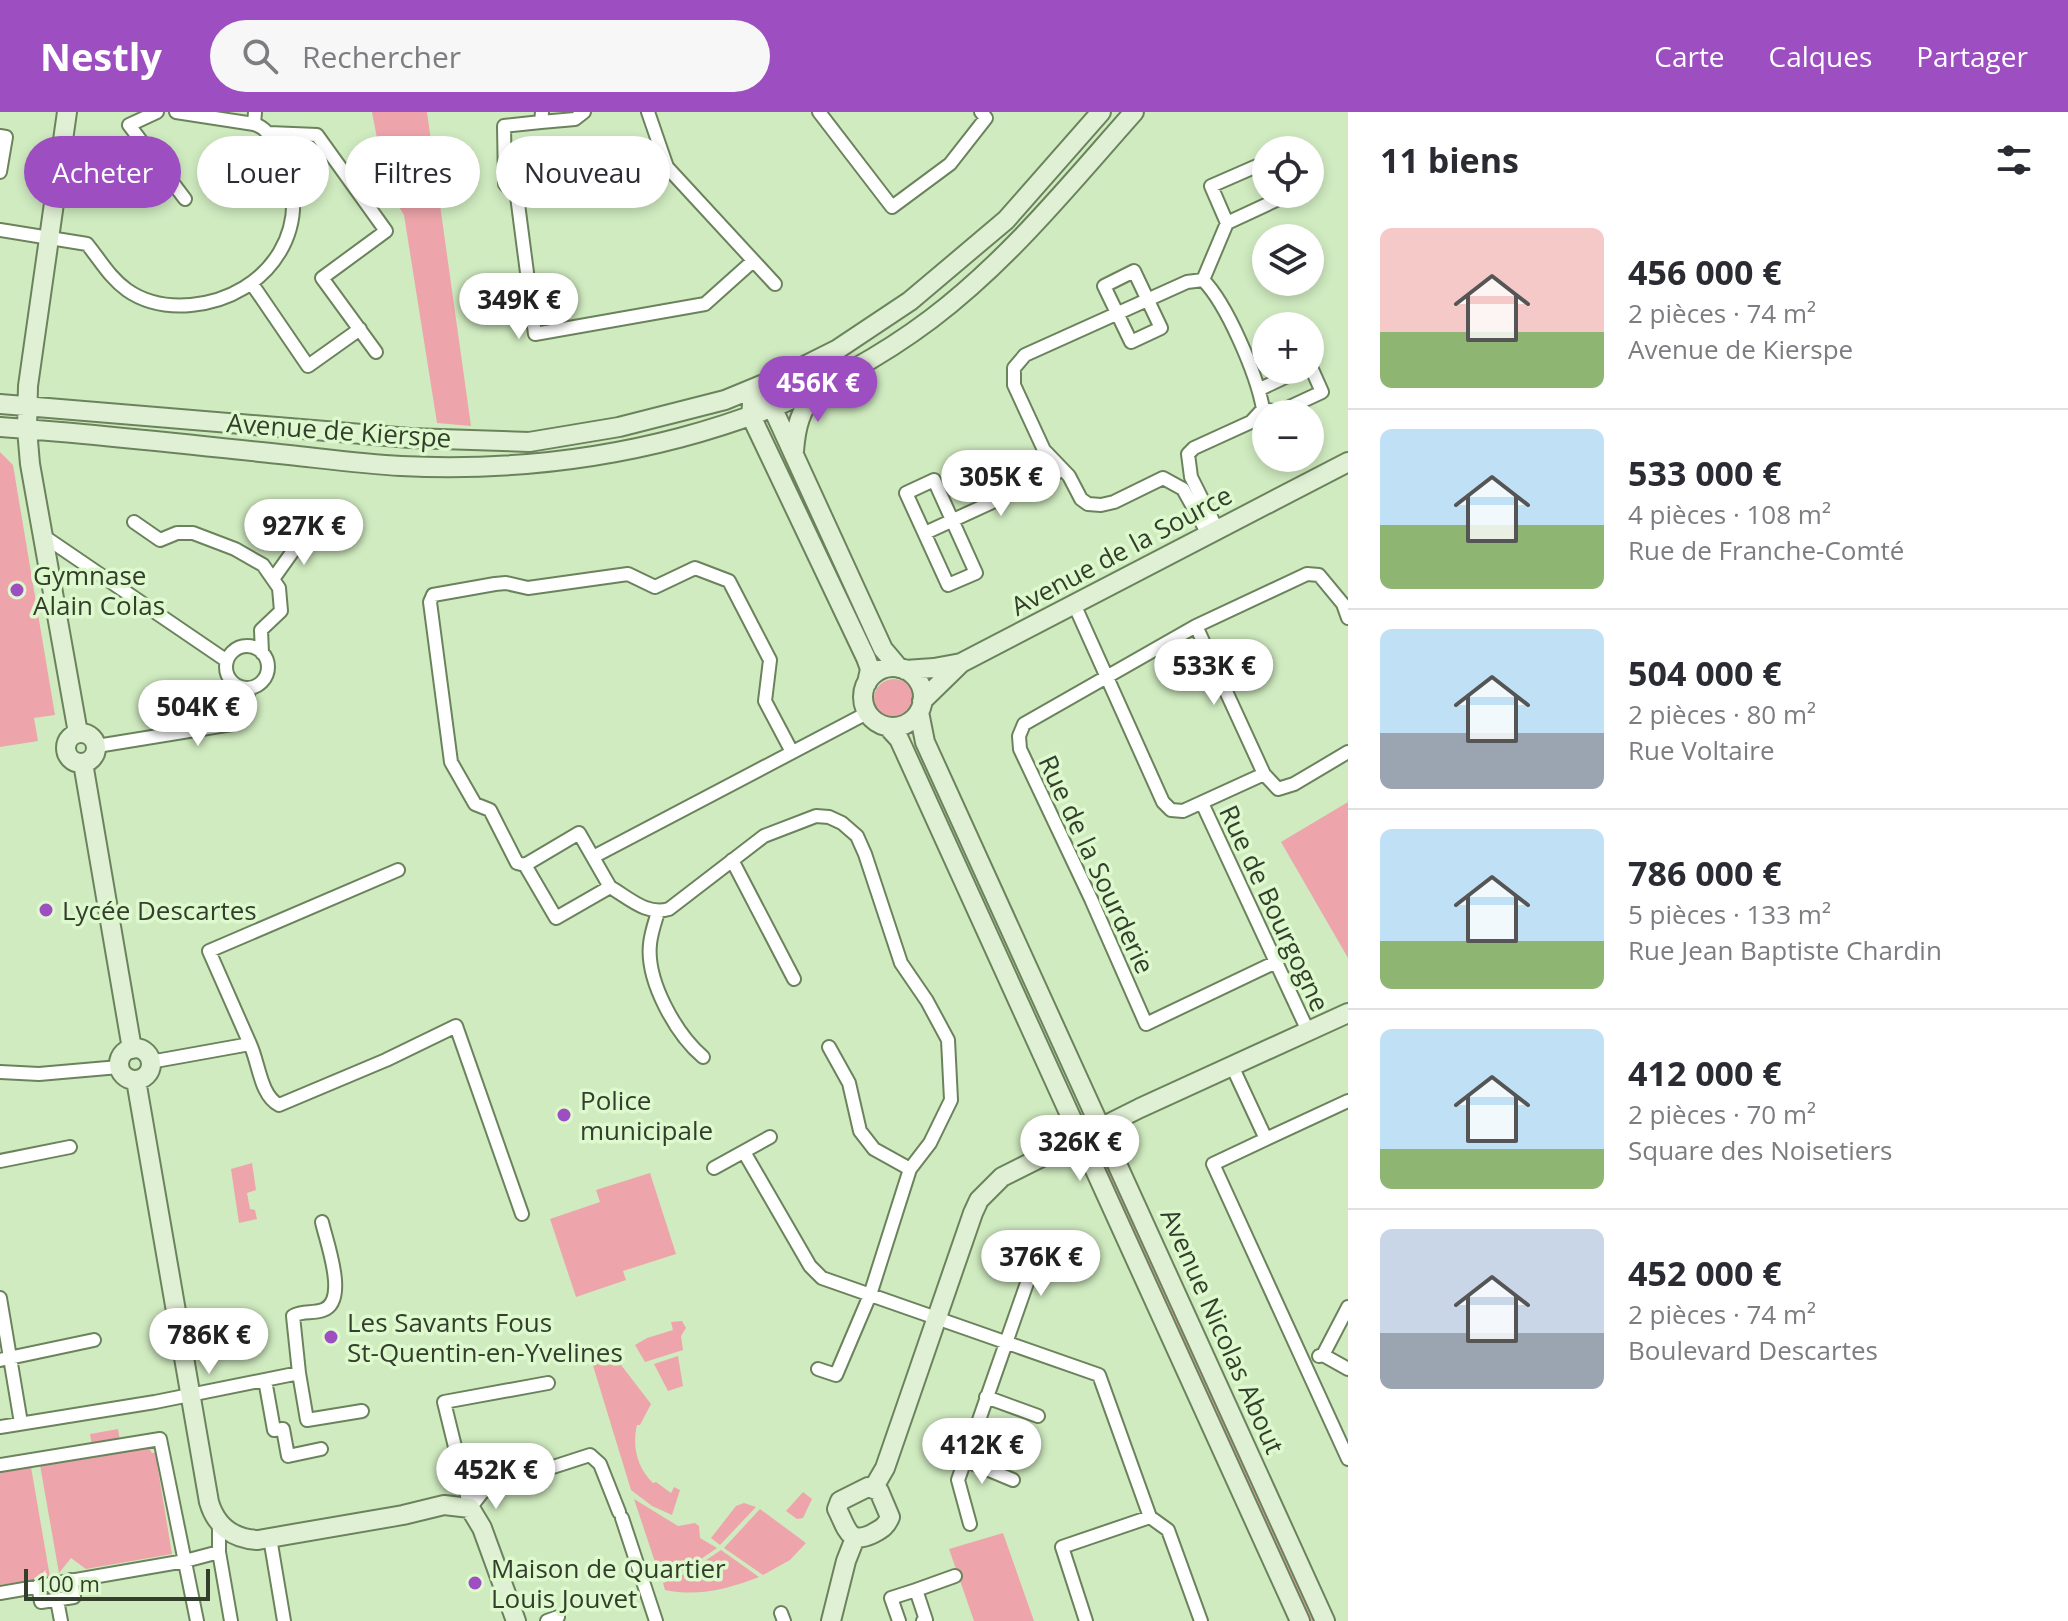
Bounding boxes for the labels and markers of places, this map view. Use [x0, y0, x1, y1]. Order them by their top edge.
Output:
pin: 349K € [454, 273, 584, 341]
pin: 456K € [753, 356, 883, 424]
pin: 305K € [936, 450, 1066, 518]
pin: 927K € [239, 499, 369, 567]
place label: Gymnase Alain Colas [33, 557, 165, 623]
marker: Gymnase Alain Colas [8, 581, 26, 599]
pin: 533K € [1149, 639, 1279, 707]
pin: 504K € [133, 680, 263, 748]
place label: Lycée Descartes [62, 892, 257, 928]
marker: Lycée Descartes [37, 901, 55, 919]
place label: Police municipale [580, 1082, 713, 1148]
marker: Police municipale [555, 1106, 573, 1124]
pin: 326K € [1015, 1115, 1145, 1183]
pin: 376K € [976, 1230, 1106, 1298]
place label: Les Savants Fous St-Quentin-en-Yvelines [347, 1304, 623, 1370]
pin: 786K € [144, 1308, 274, 1376]
marker: Les Savants Fous St-Quentin-en-Yvelines [322, 1328, 340, 1346]
pin: 412K € [917, 1418, 1047, 1486]
pin: 452K € [431, 1443, 561, 1511]
place label: Maison de Quartier Louis Jouvet [491, 1550, 726, 1616]
marker: Maison de Quartier Louis Jouvet [466, 1574, 484, 1592]

